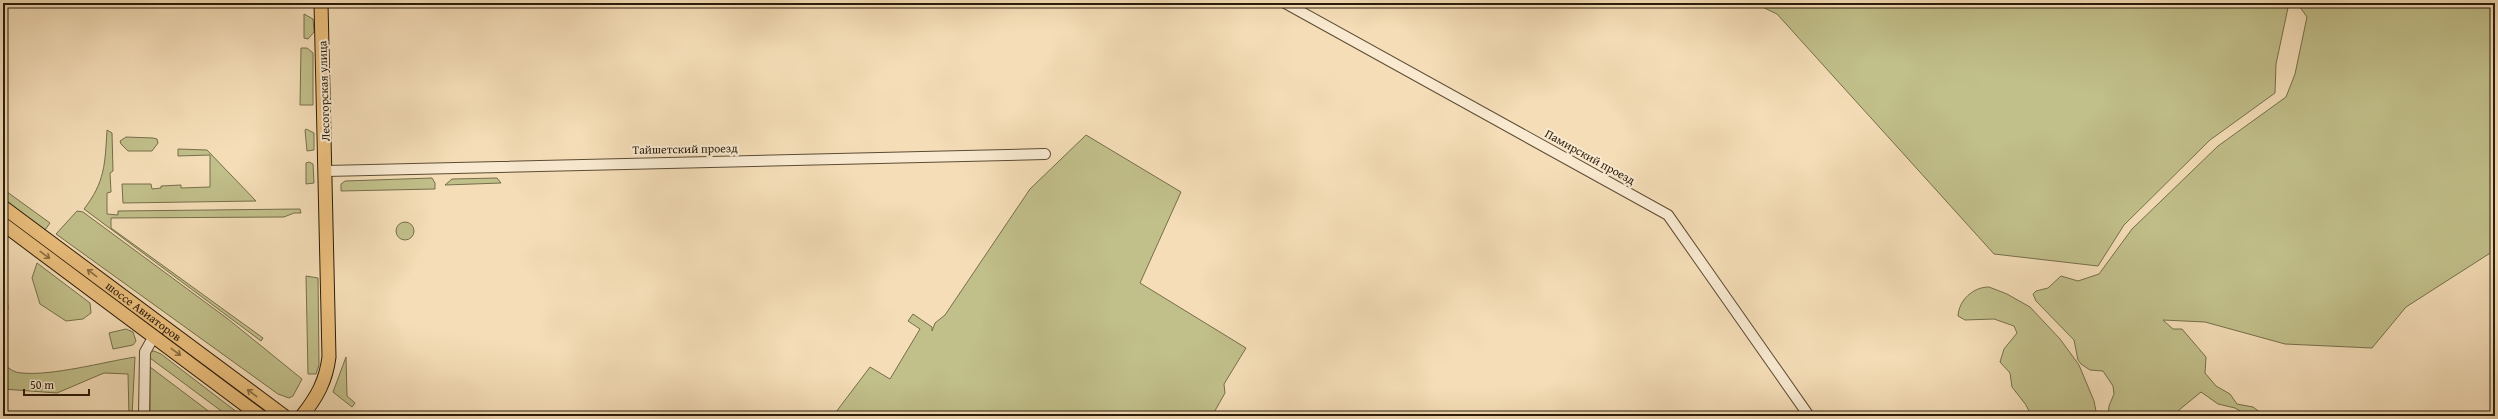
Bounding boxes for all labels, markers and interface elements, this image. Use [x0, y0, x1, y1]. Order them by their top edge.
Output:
street label: Лесогорская улица [313, 40, 334, 142]
street label: Памирский проезд [1542, 125, 1639, 189]
street label: Тайшетский проезд [632, 139, 738, 158]
one-way arrow [40, 251, 51, 260]
one-way arrow [87, 269, 98, 277]
street label: шоссе Авиаторов [102, 277, 185, 345]
one-way arrow [170, 348, 181, 357]
scale bar [24, 371, 89, 397]
text: 50 m [30, 376, 54, 393]
one-way arrow [247, 389, 258, 397]

